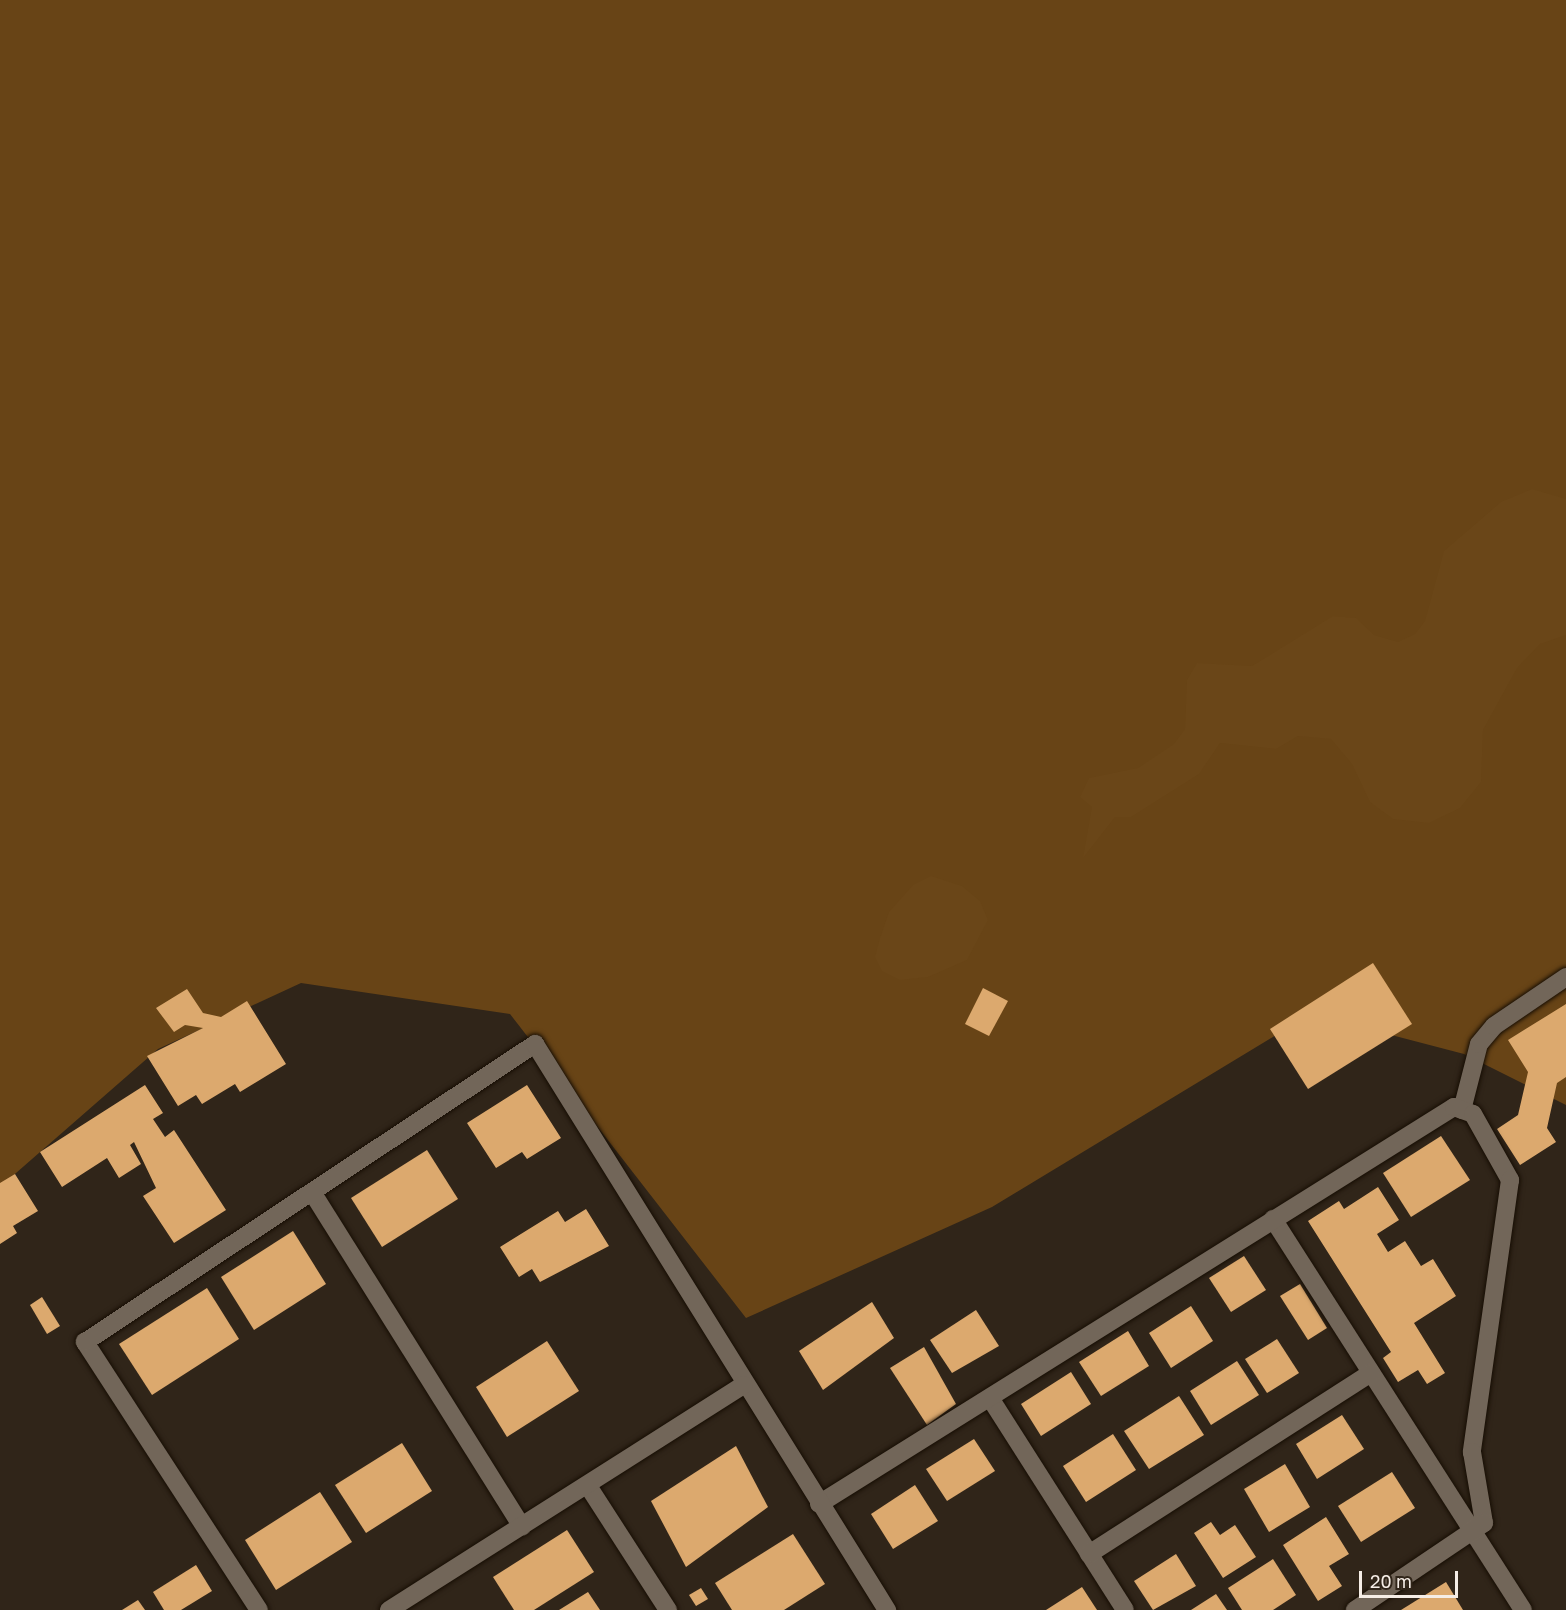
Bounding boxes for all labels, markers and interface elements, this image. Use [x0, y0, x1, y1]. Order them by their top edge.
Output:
scale bar [1362, 1559, 1461, 1597]
text: 20 m [1370, 1570, 1412, 1592]

